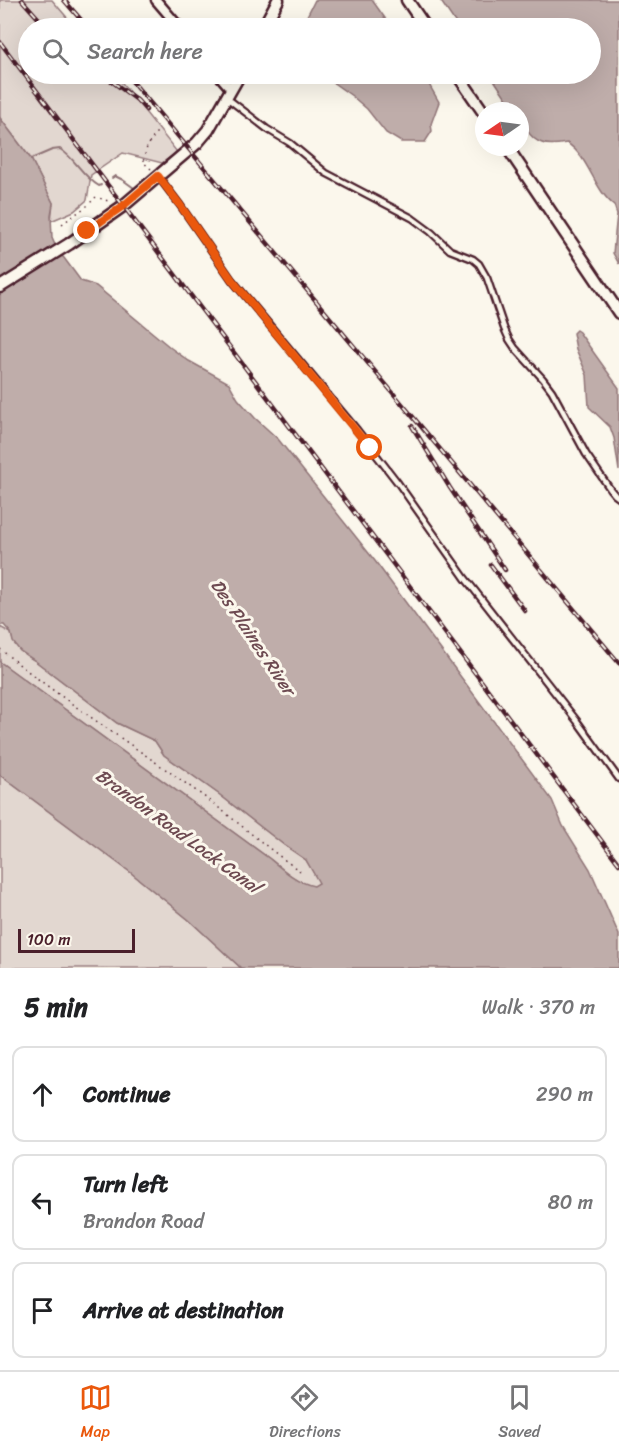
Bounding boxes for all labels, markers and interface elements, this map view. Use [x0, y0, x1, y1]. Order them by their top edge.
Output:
search box [18, 18, 601, 84]
text: Search here [87, 32, 203, 71]
icon: search [39, 35, 72, 68]
north arrow [475, 102, 529, 156]
route end [73, 217, 99, 243]
route start [356, 434, 382, 460]
water label: Des Plaines River [202, 572, 306, 705]
water label: Brandon Road Lock Canal [89, 760, 271, 904]
text: 100 m [27, 925, 71, 954]
scale bar [18, 926, 135, 954]
text: 5 min [24, 984, 88, 1030]
text: Walk · 370 m [482, 990, 595, 1025]
text: Continue [83, 1075, 171, 1114]
text: 290 m [536, 1077, 593, 1112]
icon: ahead [26, 1078, 59, 1111]
text: Turn left [83, 1165, 168, 1204]
text: 80 m [548, 1185, 593, 1220]
icon: left [26, 1186, 59, 1219]
text: Brandon Road [83, 1204, 204, 1239]
text: Arrive at destination [83, 1291, 284, 1330]
icon: arrive [26, 1294, 59, 1327]
tab: Map [79, 1381, 112, 1446]
tab: Directions [269, 1381, 341, 1446]
tab: Saved [498, 1381, 540, 1446]

